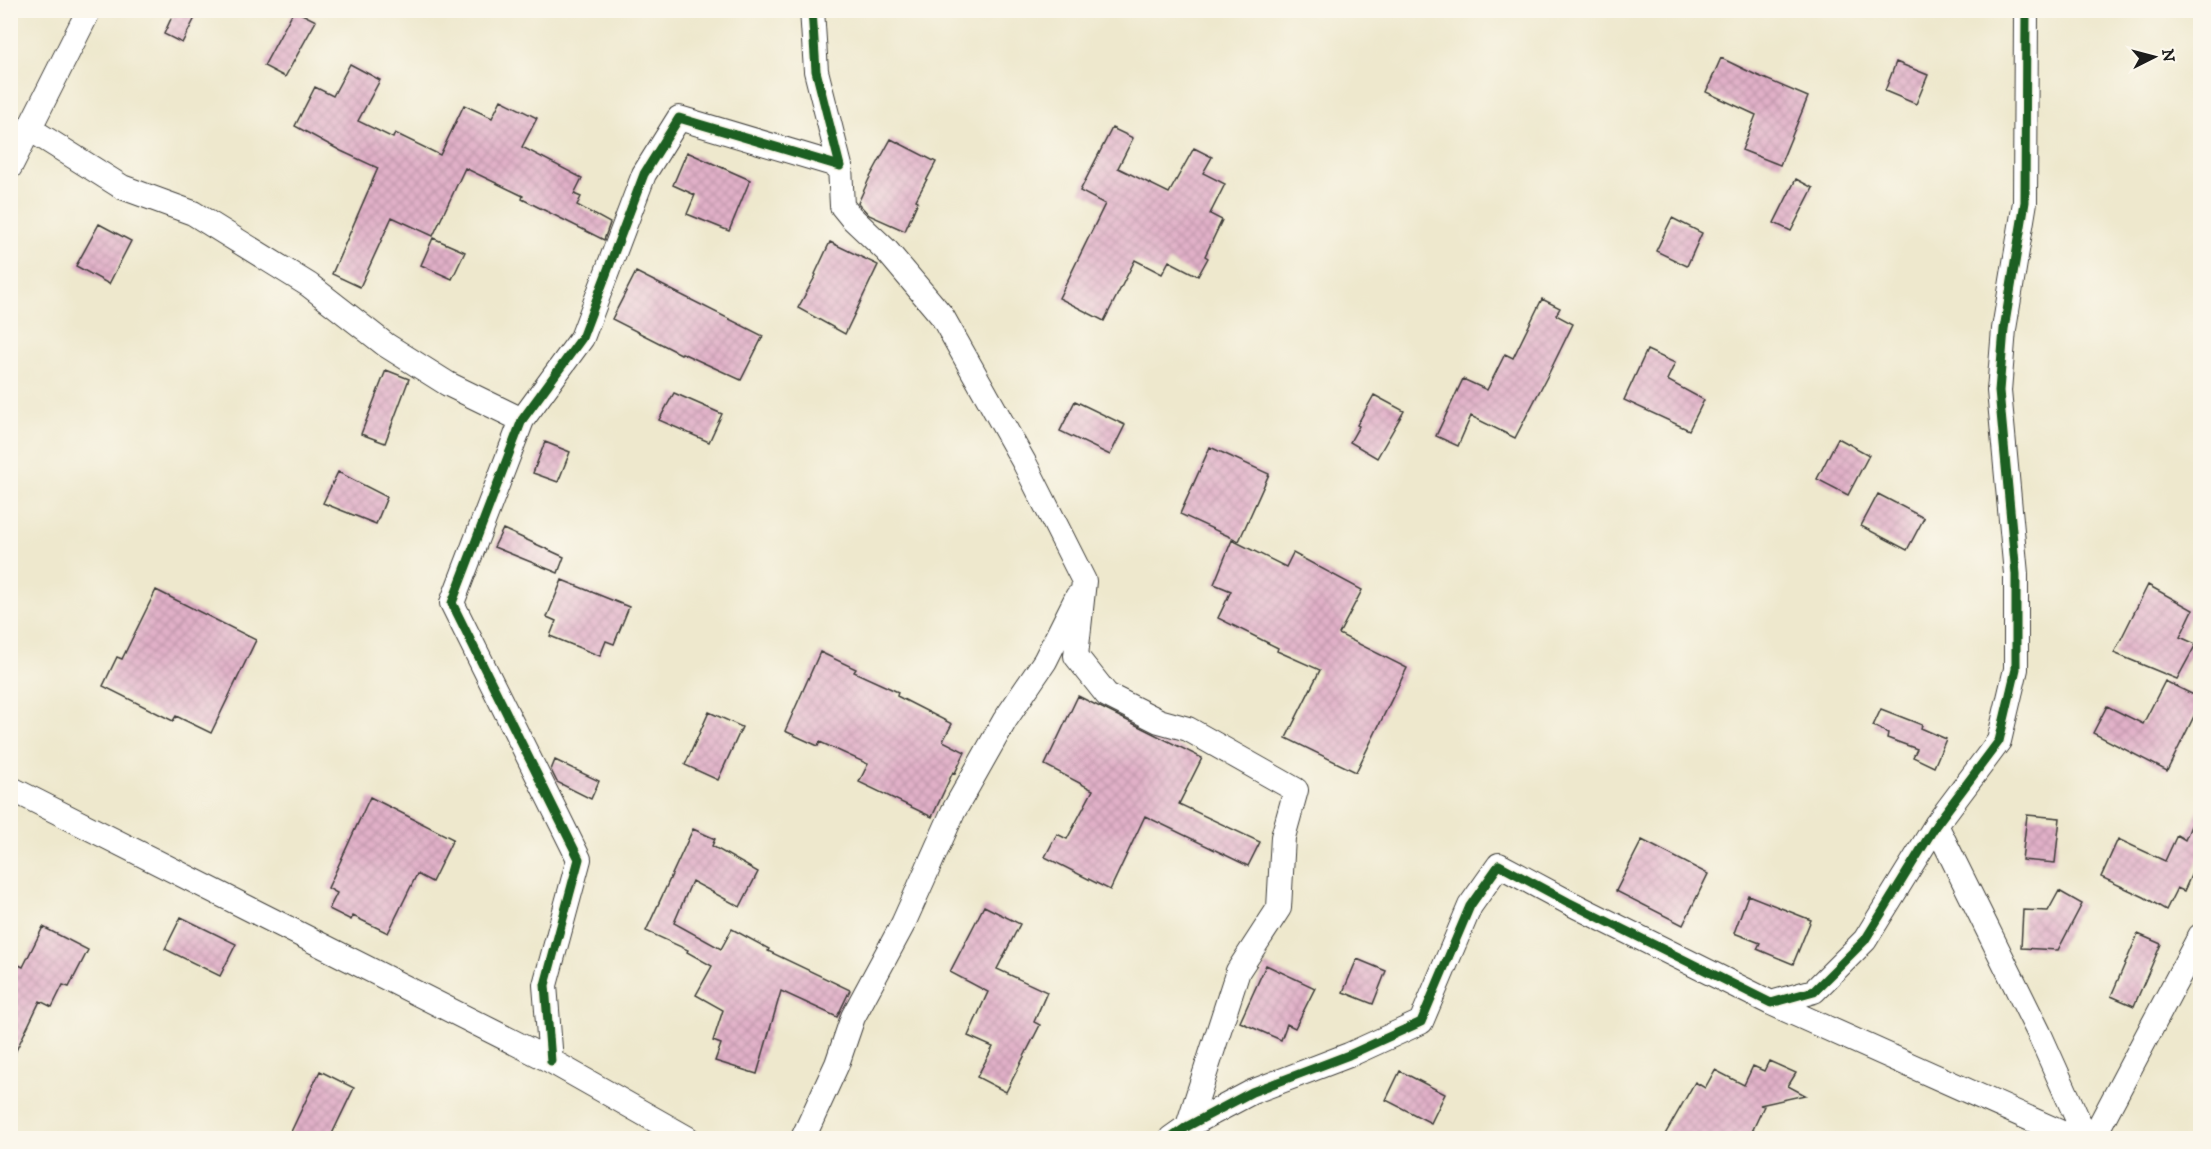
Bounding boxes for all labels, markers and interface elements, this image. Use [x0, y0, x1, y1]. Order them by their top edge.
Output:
north arrow [2124, 27, 2184, 87]
text: N [2157, 48, 2179, 63]

